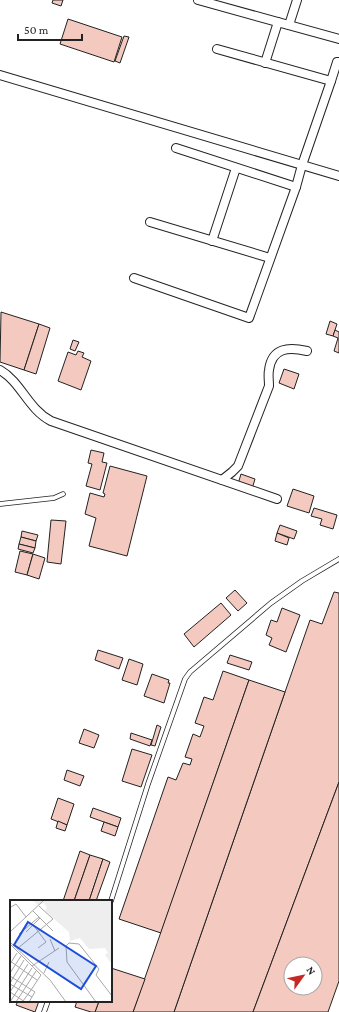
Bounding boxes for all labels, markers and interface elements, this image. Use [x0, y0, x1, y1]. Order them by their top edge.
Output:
scale bar [18, 16, 82, 42]
text: 50 m [24, 23, 49, 37]
inset map [10, 900, 112, 1002]
north arrow [283, 956, 323, 996]
text: N [304, 964, 319, 977]

